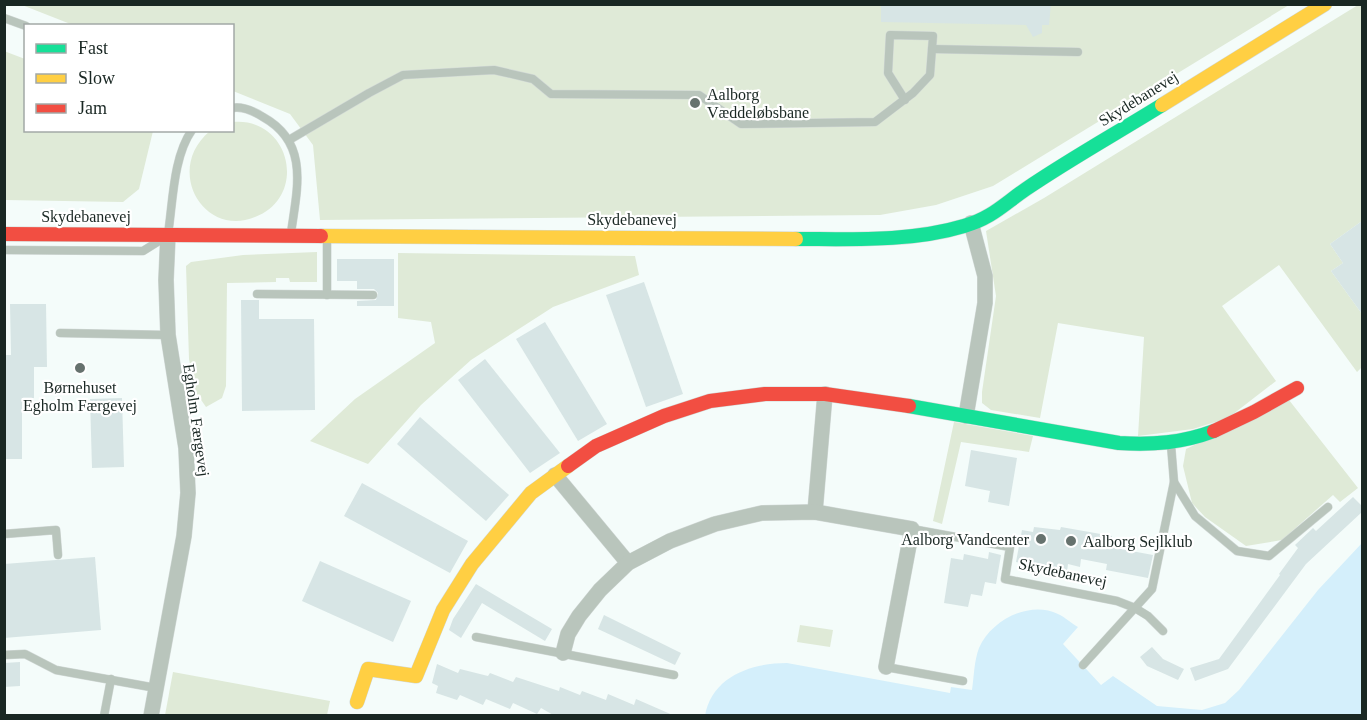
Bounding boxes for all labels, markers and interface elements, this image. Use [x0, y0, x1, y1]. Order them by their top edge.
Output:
legend [24, 24, 234, 132]
text: Fast [78, 38, 108, 58]
street label: Skydebanevej [1096, 67, 1181, 130]
text: Slow [78, 68, 115, 88]
place label: Aalborg Væddeløbsbane [707, 86, 809, 121]
marker: Aalborg Væddeløbsbane [688, 96, 702, 110]
text: Jam [78, 98, 107, 118]
street label: Skydebanevej [41, 208, 131, 226]
street label: Skydebanevej [587, 211, 677, 229]
marker: Børnehuset Egholm Færgevej [73, 361, 87, 375]
street label: Egholm Færgevej [179, 362, 213, 478]
place label: Børnehuset Egholm Færgevej [23, 379, 137, 415]
place label: Aalborg Vandcenter [901, 531, 1030, 549]
marker: Aalborg Vandcenter [1034, 532, 1048, 546]
place label: Aalborg Sejlklub [1083, 533, 1192, 551]
marker: Aalborg Sejlklub [1064, 534, 1078, 548]
street label: Skydebanevej [1017, 555, 1109, 591]

